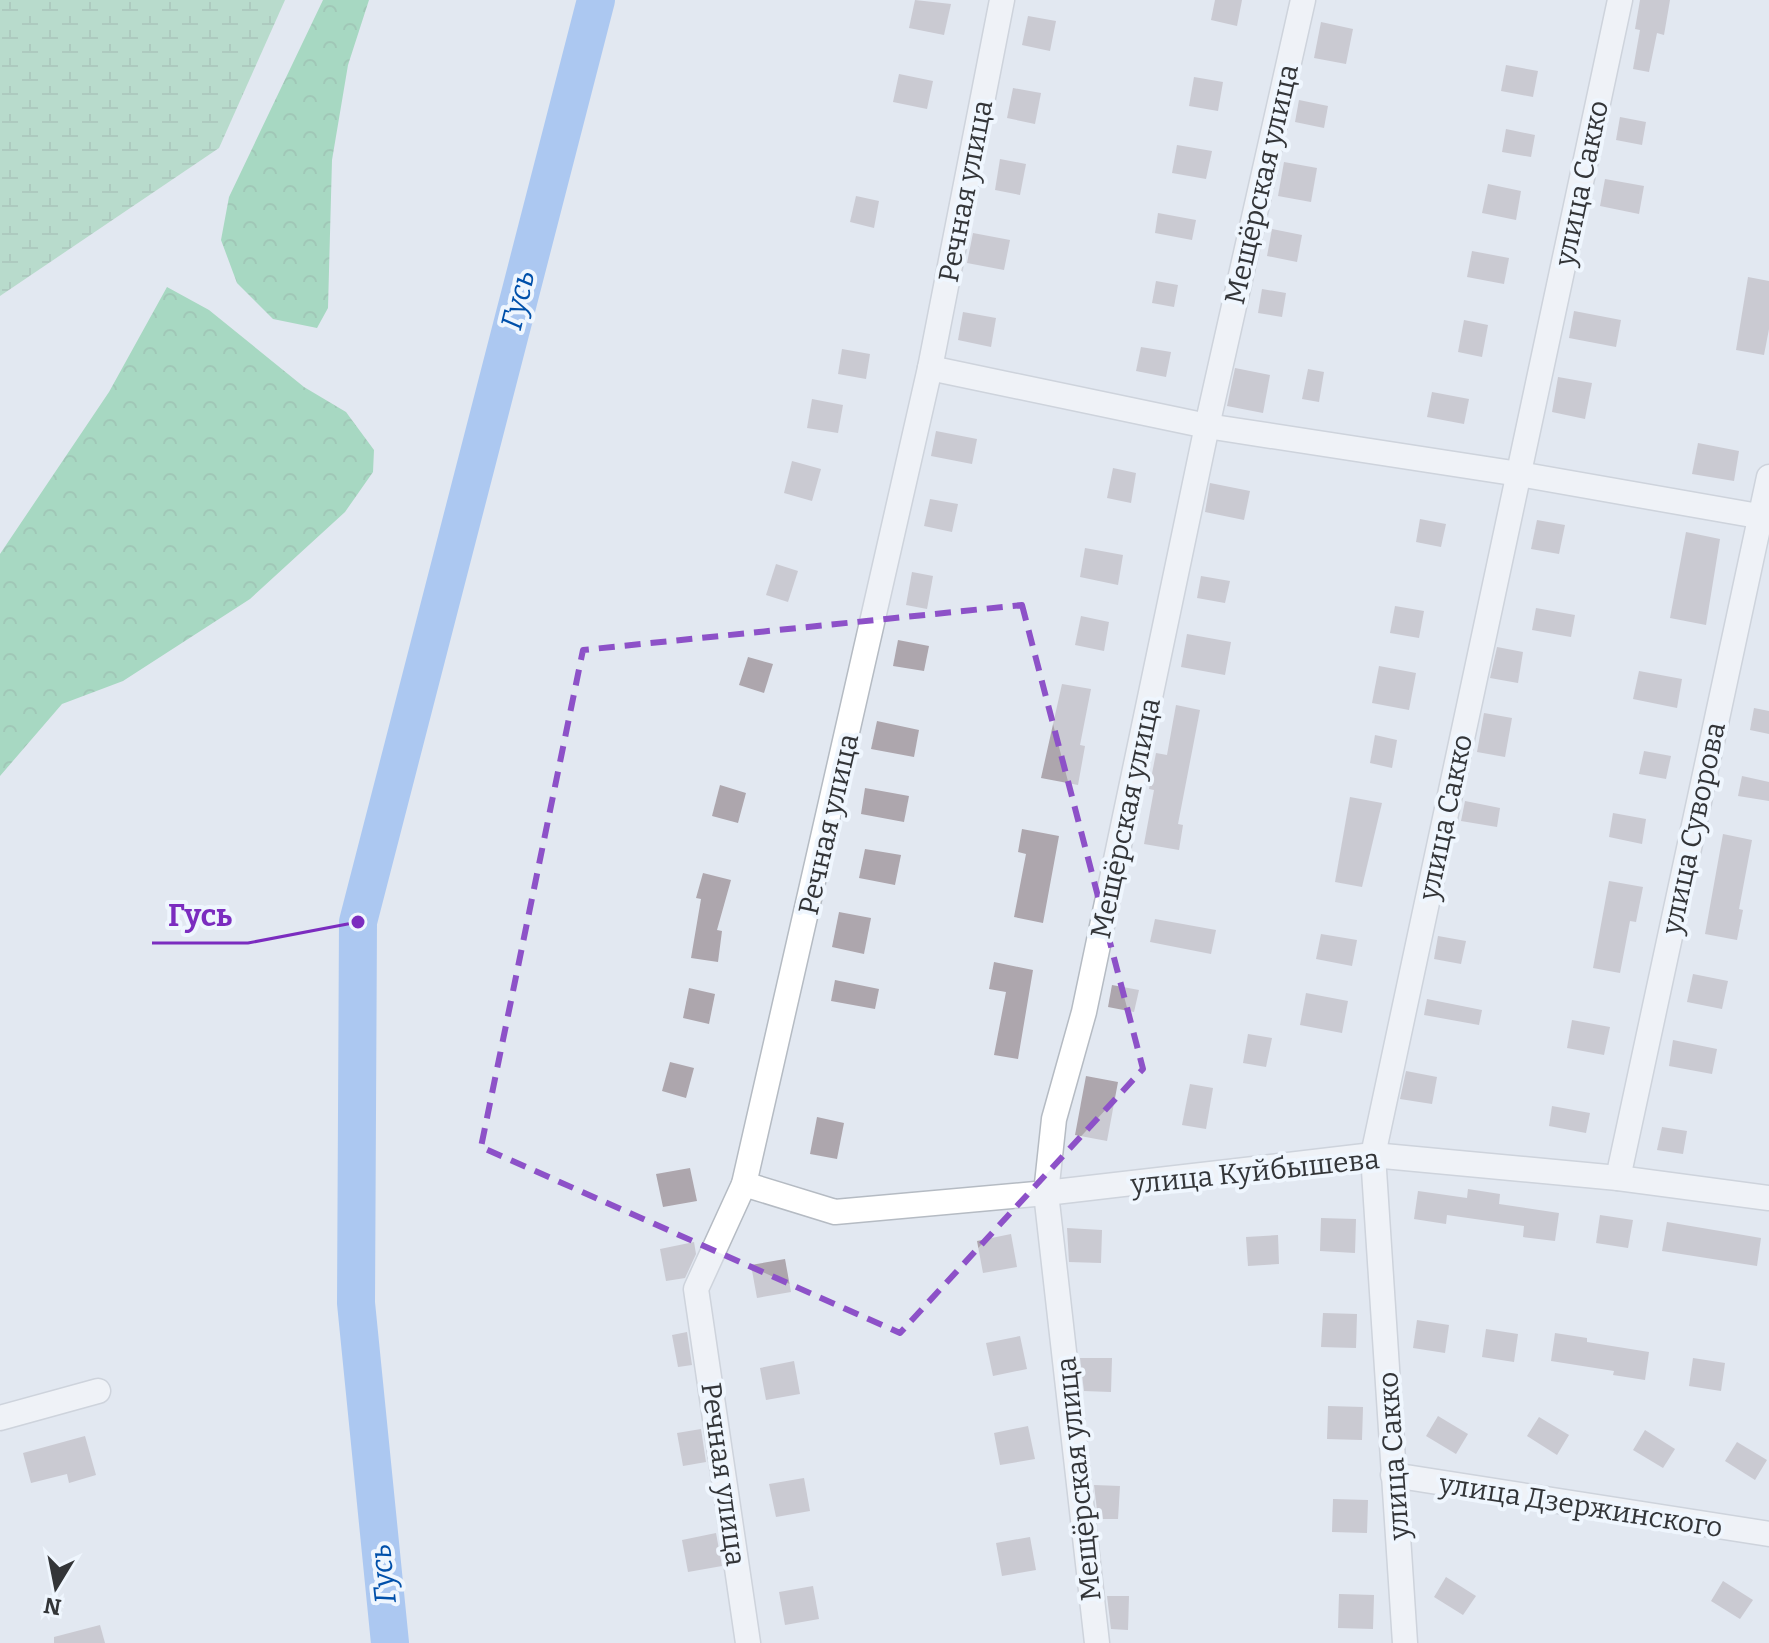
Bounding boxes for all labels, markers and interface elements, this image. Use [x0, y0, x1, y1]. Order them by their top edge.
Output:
street label: Мещёрская улица [1218, 61, 1305, 307]
street label: Речная улица [932, 97, 999, 285]
street label: улица Сакко [1548, 97, 1615, 270]
water label: Гусь [493, 267, 543, 333]
street label: Мещёрская улица [1084, 695, 1167, 941]
street label: улица Суворова [1655, 719, 1732, 938]
street label: Речная улица [792, 730, 865, 918]
street label: улица Сакко [1412, 731, 1479, 904]
callout: Гусь [152, 889, 248, 943]
text: Гусь [168, 898, 232, 934]
street label: улица Куйбышева [1128, 1142, 1381, 1201]
street label: Мещёрская улица [1049, 1355, 1108, 1603]
street label: улица Сакко [1371, 1371, 1416, 1542]
street label: Речная улица [694, 1380, 753, 1568]
street label: улица Дзержинского [1436, 1467, 1725, 1544]
water label: Гусь [362, 1543, 404, 1605]
north arrow [16, 1547, 96, 1627]
text: N [42, 1591, 63, 1621]

